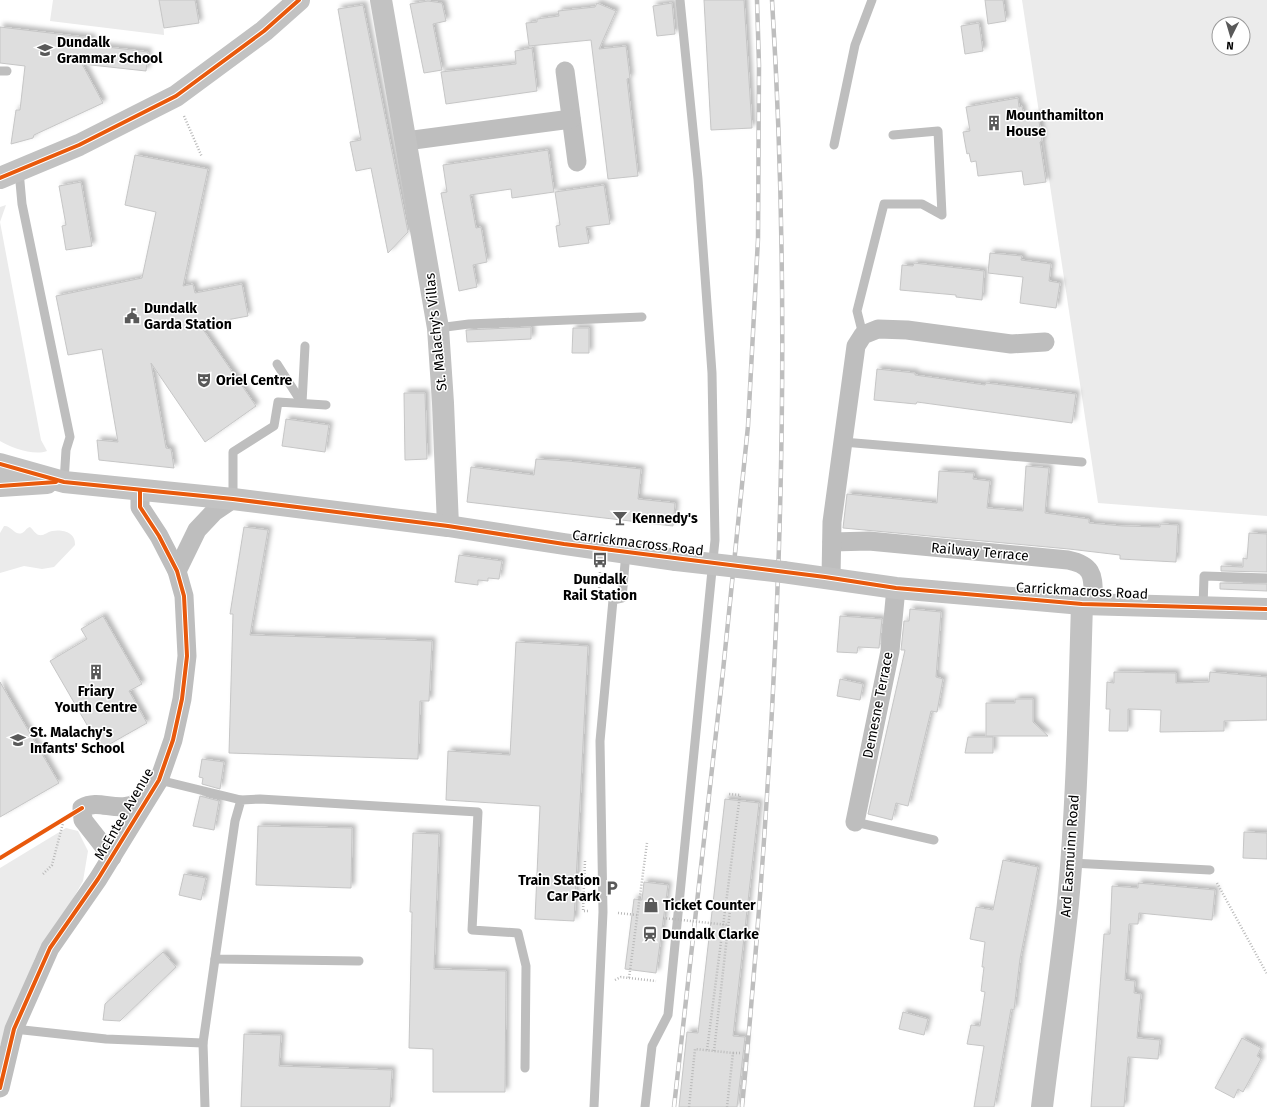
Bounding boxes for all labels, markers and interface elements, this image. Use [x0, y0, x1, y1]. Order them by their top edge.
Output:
north arrow [1211, 16, 1251, 56]
place label: Dundalk Grammar School [57, 34, 163, 67]
text: N [1226, 39, 1234, 52]
school or university icon: Dundalk Grammar School [36, 41, 54, 59]
place label: Mounthamilton House [1006, 107, 1104, 140]
building icon: Mounthamilton House [985, 114, 1003, 132]
street label: St. Malachy's Villas [421, 272, 451, 392]
place label: Dundalk Garda Station [144, 300, 232, 333]
public building icon: Dundalk Garda Station [123, 307, 141, 325]
theatre icon: Oriel Centre [195, 371, 213, 389]
place label: Oriel Centre [216, 372, 293, 389]
bar icon: Kennedy's [611, 509, 629, 527]
place label: Kennedy's [632, 510, 698, 527]
street label: Carrickmacross Road [571, 526, 705, 560]
street label: Railway Terrace [930, 539, 1030, 565]
bus stop icon: Dundalk Rail Station [591, 551, 609, 569]
place label: Dundalk Rail Station [563, 571, 637, 604]
street label: Carrickmacross Road [1015, 579, 1149, 603]
street label: Demesne Terrace [859, 650, 897, 760]
building icon: Friary Youth Centre [87, 663, 105, 681]
place label: Friary Youth Centre [54, 683, 137, 716]
place label: St. Malachy's Infants' School [30, 724, 125, 757]
school or university icon: St. Malachy's Infants' School [9, 731, 27, 749]
street label: McEntee Avenue [91, 765, 157, 863]
street label: Ard Easmuinn Road [1057, 794, 1083, 918]
place label: Train Station Car Park [518, 872, 600, 905]
parking icon: Train Station Car Park [603, 879, 621, 897]
shop icon: Ticket Counter [642, 896, 660, 914]
place label: Ticket Counter [663, 897, 756, 914]
station icon: Dundalk Clarke [641, 925, 659, 943]
place label: Dundalk Clarke [662, 926, 759, 943]

